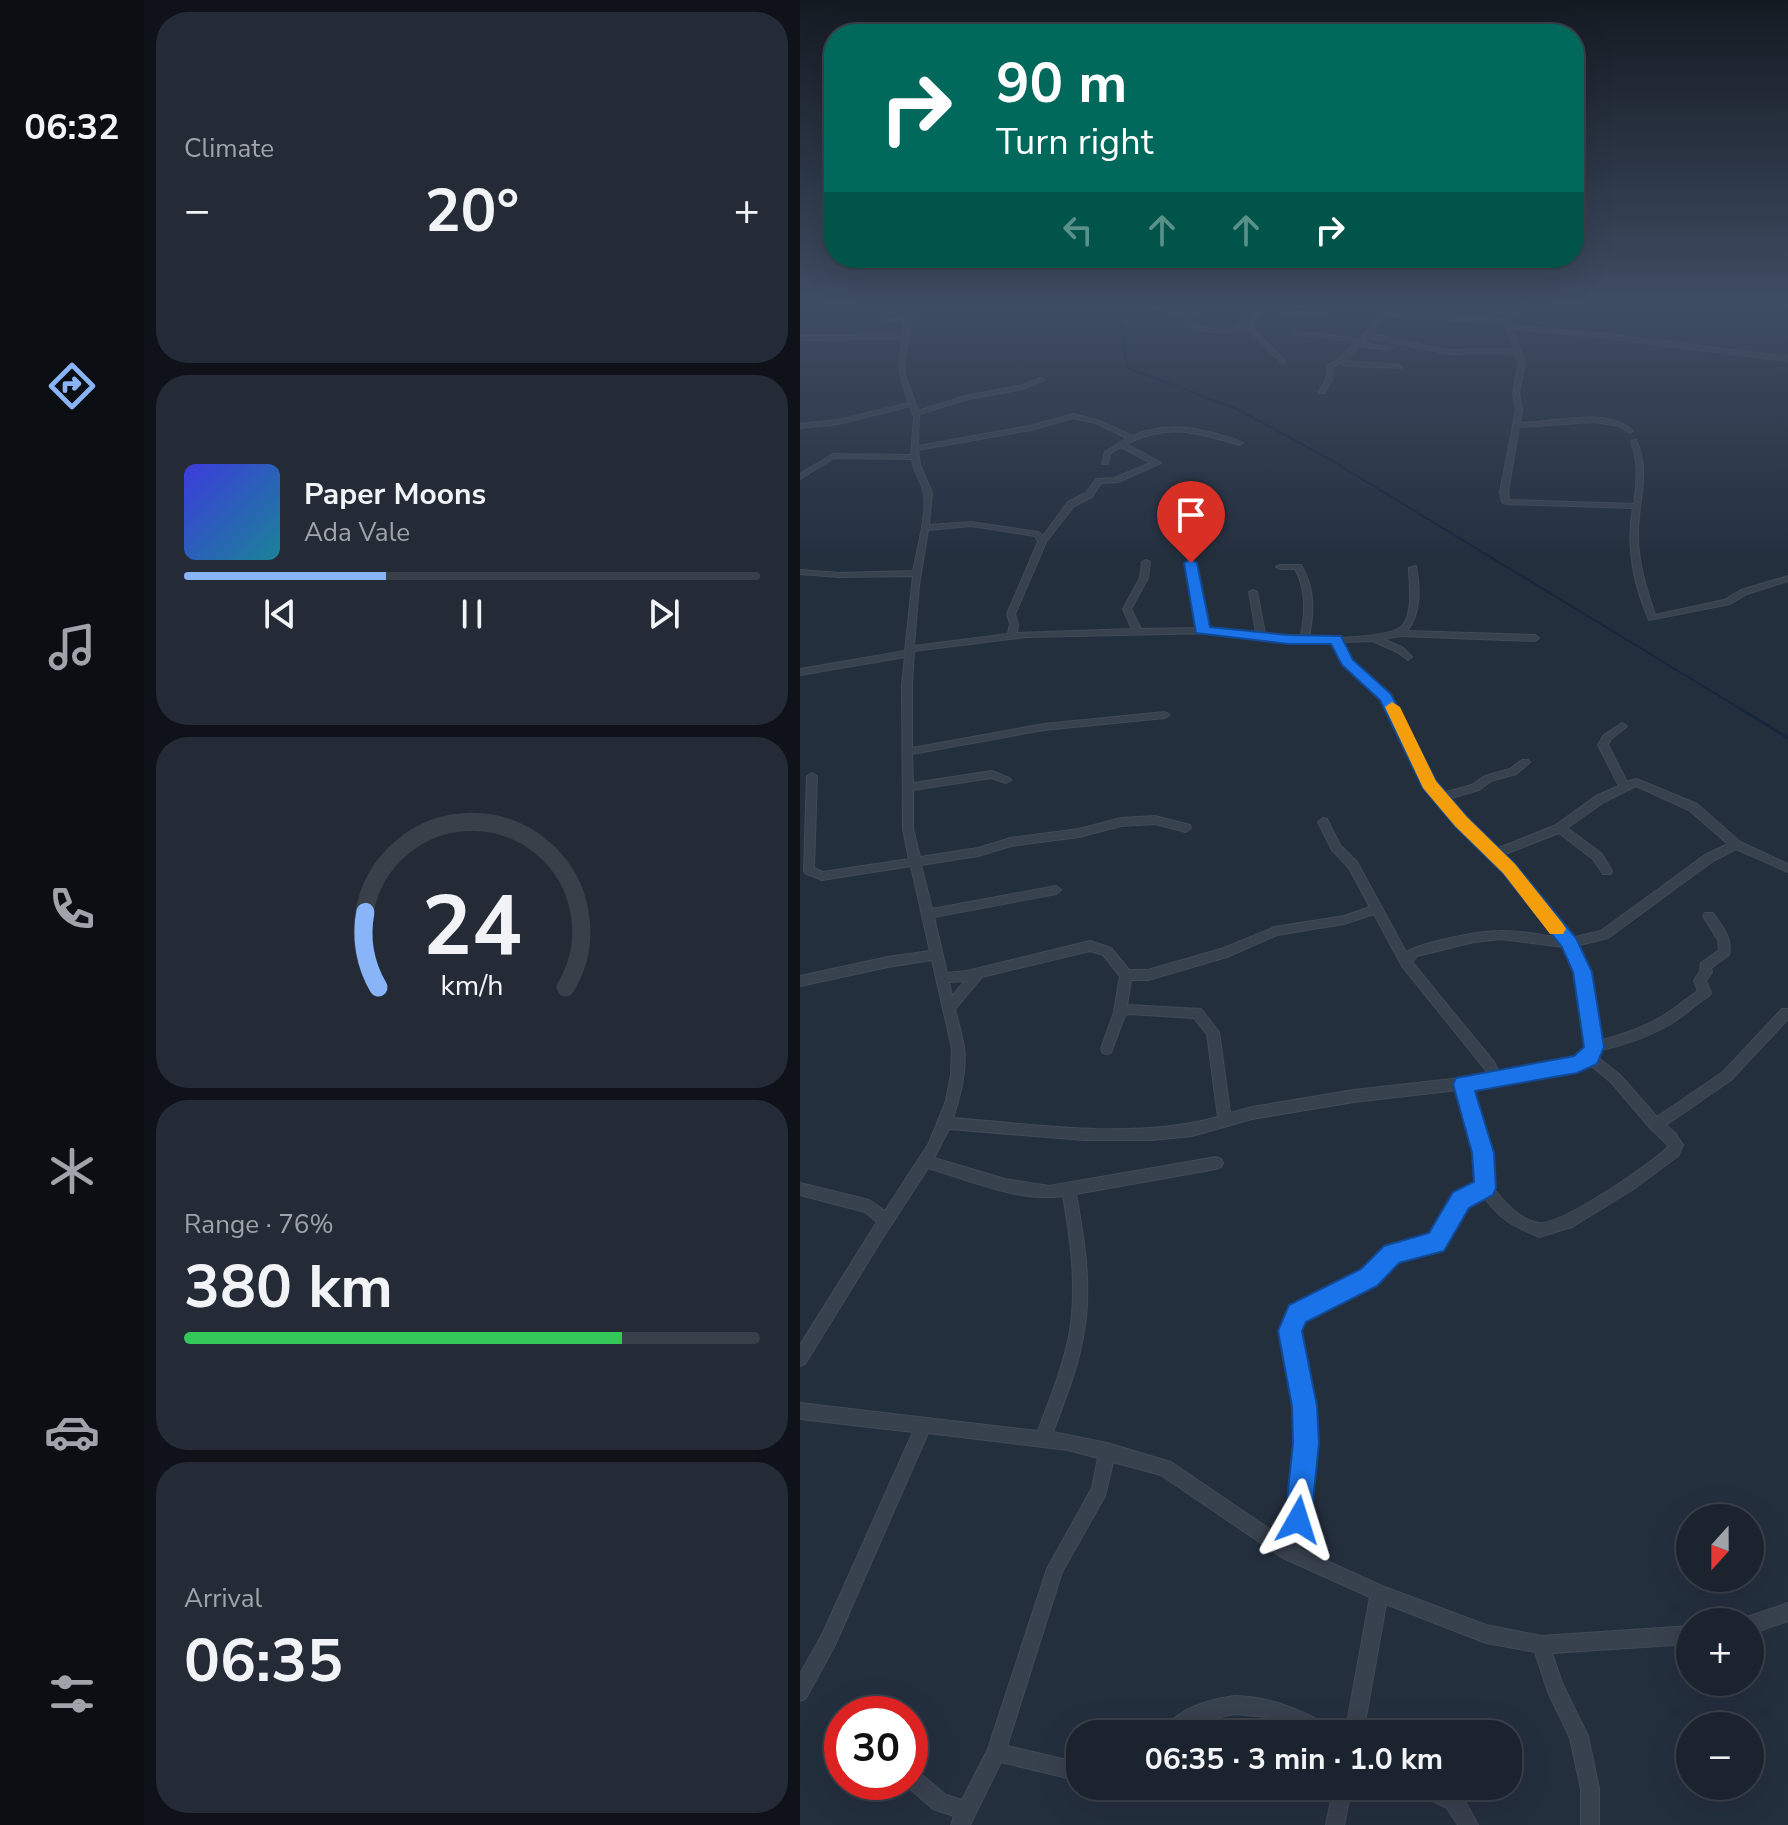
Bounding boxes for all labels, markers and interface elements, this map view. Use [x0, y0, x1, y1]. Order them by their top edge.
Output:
text: 90 m [996, 45, 1127, 122]
icon: right [864, 56, 968, 160]
text: 06:32 [24, 103, 120, 152]
text: Turn right [996, 118, 1153, 167]
text: Climate [184, 131, 274, 166]
text: 20° [425, 170, 519, 252]
text: − [184, 181, 210, 241]
text: + [734, 181, 760, 241]
icon: left [1056, 208, 1100, 252]
icon: ahead [1140, 208, 1184, 252]
icon: ahead [1224, 208, 1268, 252]
icon: right [1308, 208, 1352, 252]
icon: directions [44, 358, 100, 414]
text: Paper Moons [304, 474, 486, 515]
pin [1157, 481, 1225, 563]
icon: arrive [1169, 493, 1213, 537]
text: Ada Vale [304, 515, 410, 550]
icon: previous [258, 592, 302, 636]
icon: pause [450, 592, 494, 636]
icon: next [642, 592, 686, 636]
icon: music [44, 619, 100, 675]
text: 24 [422, 870, 522, 983]
icon: phone [44, 881, 100, 937]
text: km/h [441, 967, 503, 1006]
icon: climate [44, 1143, 100, 1199]
text: Range · 76% [184, 1207, 334, 1242]
text: 380 km [184, 1246, 393, 1328]
icon: car [44, 1404, 100, 1460]
position arrow [1256, 1478, 1340, 1562]
north arrow [1676, 1504, 1764, 1592]
map controls [1676, 1504, 1764, 1800]
text: Arrival [184, 1581, 262, 1616]
button: + [1676, 1608, 1764, 1696]
text: 06:35 [184, 1620, 343, 1702]
icon: filters [44, 1666, 100, 1722]
speed limit sign: 30 [824, 1696, 928, 1800]
button: − [1676, 1712, 1764, 1800]
text: 06:35 · 3 min · 1.0 km [1145, 1739, 1443, 1780]

